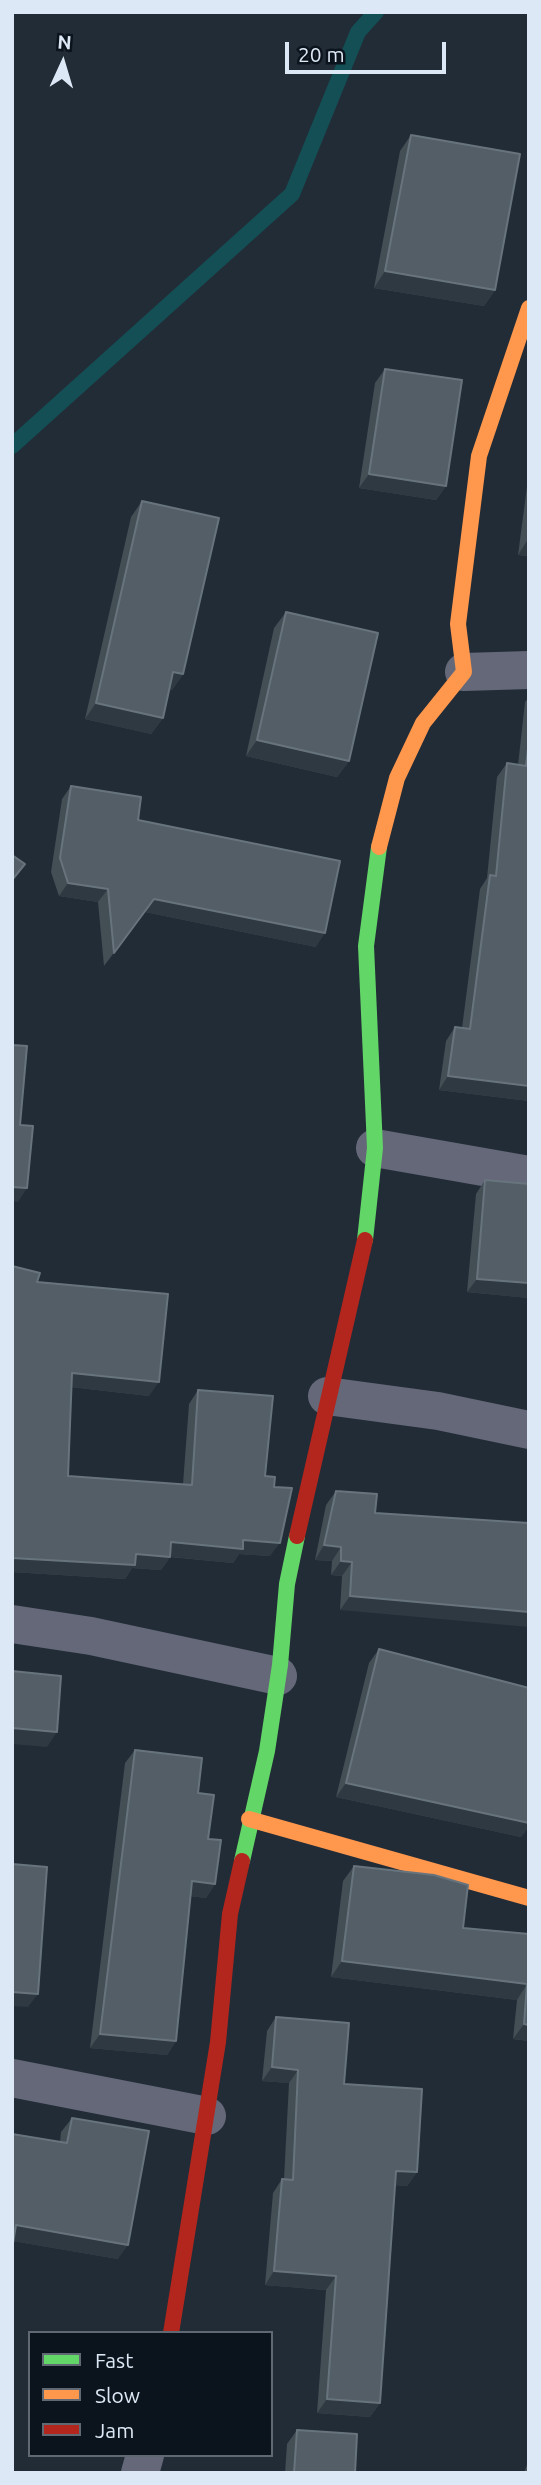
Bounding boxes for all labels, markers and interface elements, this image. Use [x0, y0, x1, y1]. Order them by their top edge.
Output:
north arrow [28, 28, 98, 98]
scale bar [289, 28, 450, 72]
text: N [57, 31, 72, 54]
text: 20 m [298, 42, 345, 66]
legend [28, 2331, 273, 2457]
text: Fast [95, 2348, 133, 2372]
text: Slow [95, 2383, 140, 2407]
text: Jam [95, 2418, 134, 2442]

